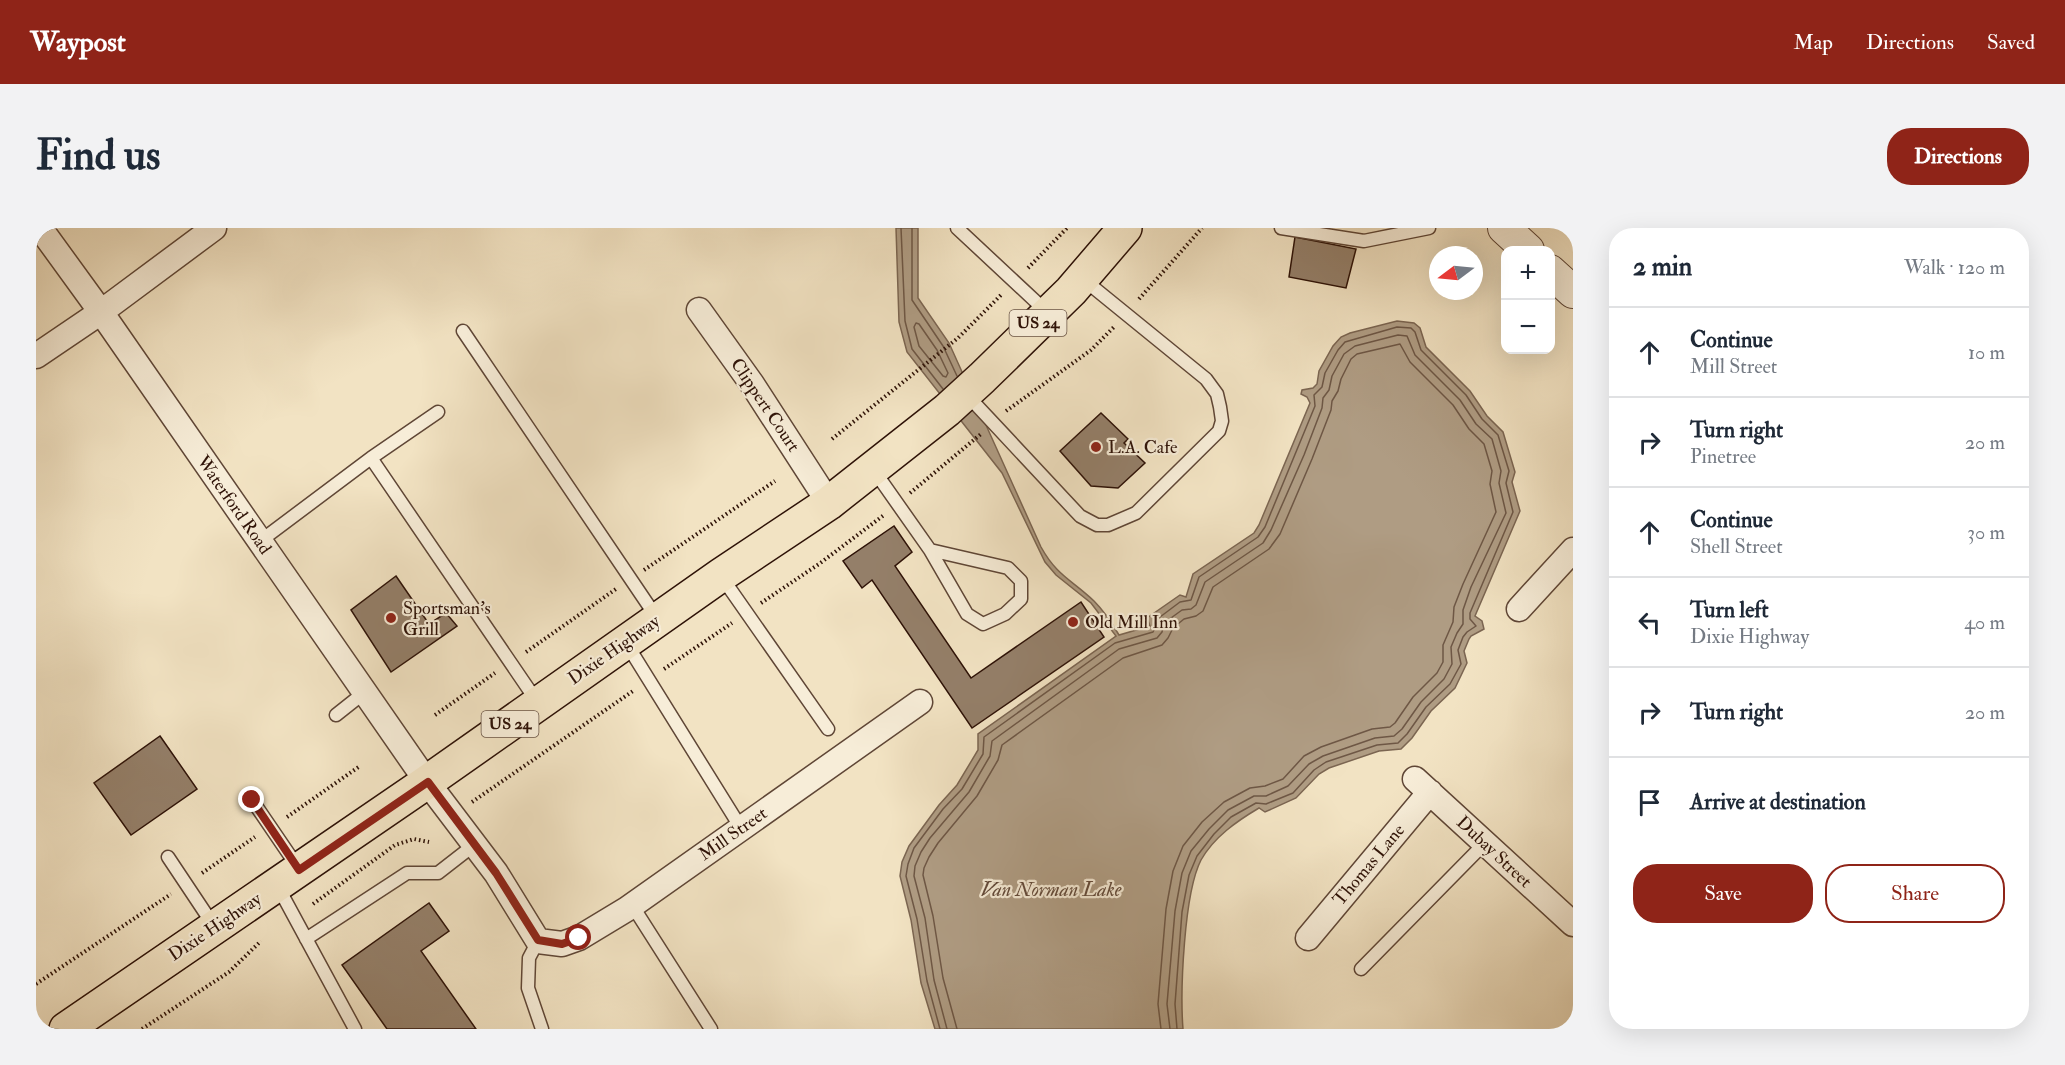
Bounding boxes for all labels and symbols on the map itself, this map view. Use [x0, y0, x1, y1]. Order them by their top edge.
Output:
north arrow [1429, 246, 1483, 300]
road number: US 24 [1010, 310, 1066, 336]
street label: Clippert Court [725, 354, 805, 456]
place label: L.A. Cafe [1108, 436, 1178, 459]
marker: L.A. Cafe [1089, 440, 1103, 454]
street label: Waterford Road [191, 450, 277, 559]
place label: Sportsman's Grill [403, 597, 491, 641]
street label: Dixie Highway [563, 609, 665, 690]
marker: Sportsman's Grill [384, 611, 398, 625]
place label: Old Mill Inn [1085, 611, 1178, 634]
marker: Old Mill Inn [1066, 615, 1080, 629]
road number: US 24 [482, 711, 538, 737]
route end [238, 786, 264, 812]
street label: Mill Street [694, 802, 772, 866]
street label: Dubay Street [1451, 811, 1537, 893]
street label: Thomas Lane [1328, 819, 1410, 911]
water label: Van Norman Lake [981, 877, 1122, 902]
street label: Dixie Highway [164, 887, 267, 967]
route start [565, 924, 591, 950]

